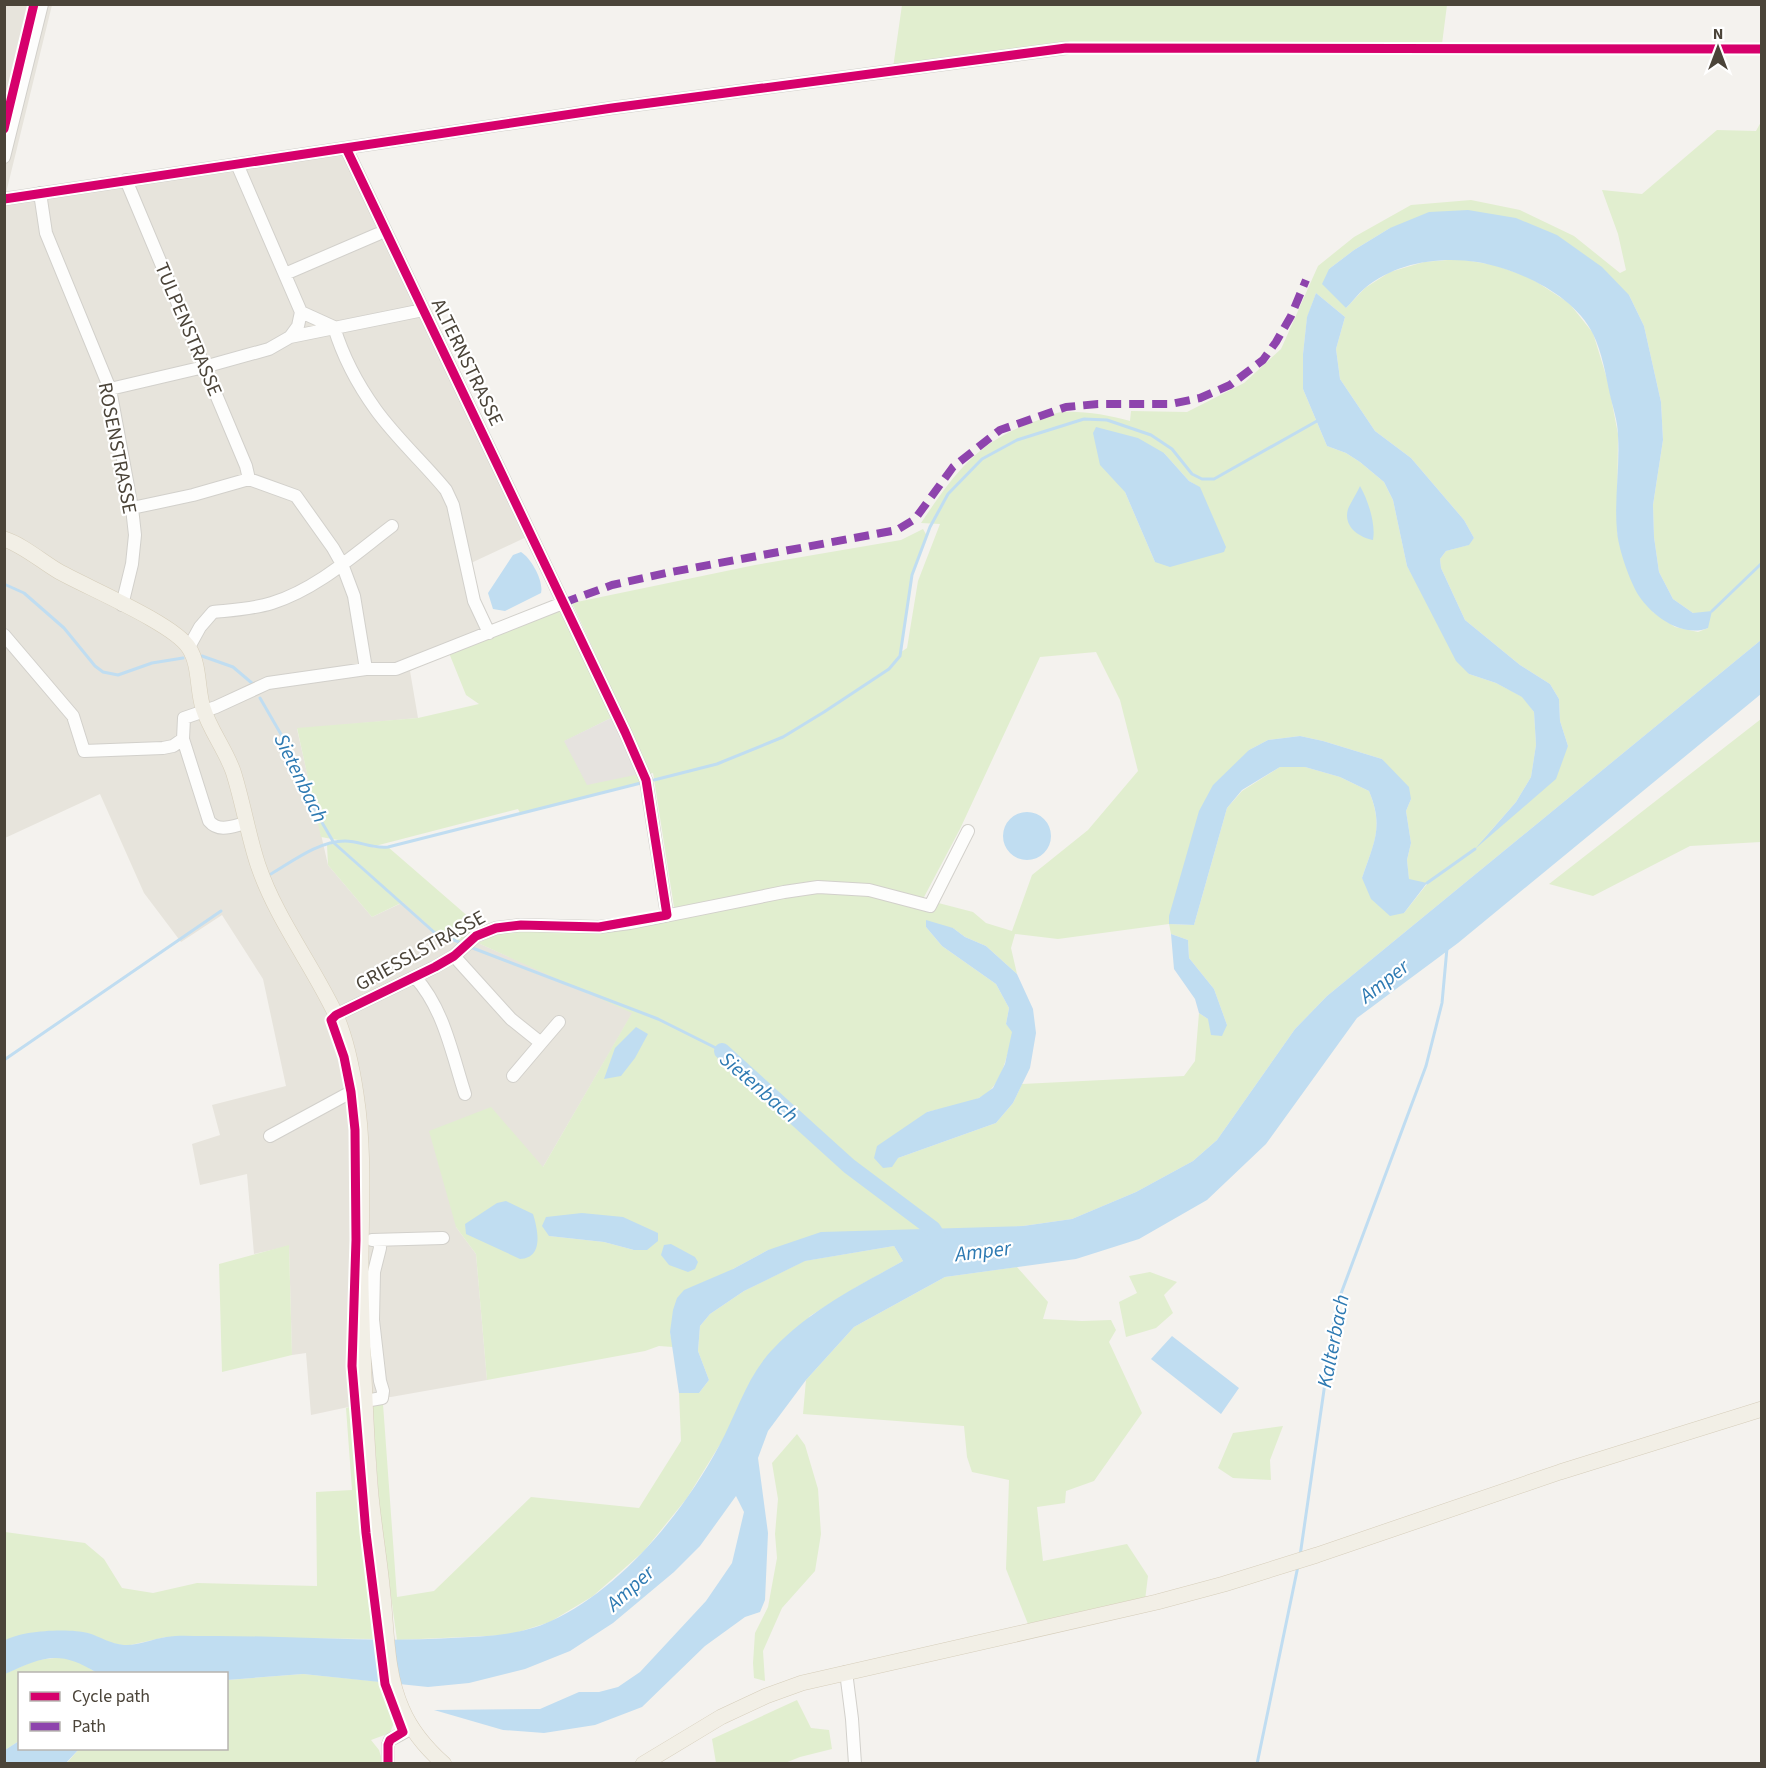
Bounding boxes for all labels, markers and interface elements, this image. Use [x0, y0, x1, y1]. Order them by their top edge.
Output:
north arrow [1688, 18, 1748, 78]
text: N [1713, 23, 1723, 45]
street label: TULPENSTRASSE [147, 258, 229, 401]
street label: ALTERNSTRASSE [424, 294, 510, 431]
street label: ROSENSTRASSE [91, 380, 144, 516]
water label: Sietenbach [267, 728, 335, 828]
street label: GRIESSLSTRASSE [350, 904, 491, 998]
water label: Amper [1351, 951, 1416, 1011]
water label: Sietenbach [713, 1044, 805, 1130]
water label: Amper [951, 1233, 1013, 1270]
water label: Kalterbach [1309, 1292, 1357, 1390]
water label: Amper [598, 1558, 661, 1619]
legend [18, 1672, 228, 1750]
text: Cycle path [72, 1684, 150, 1709]
text: Path [72, 1714, 106, 1739]

